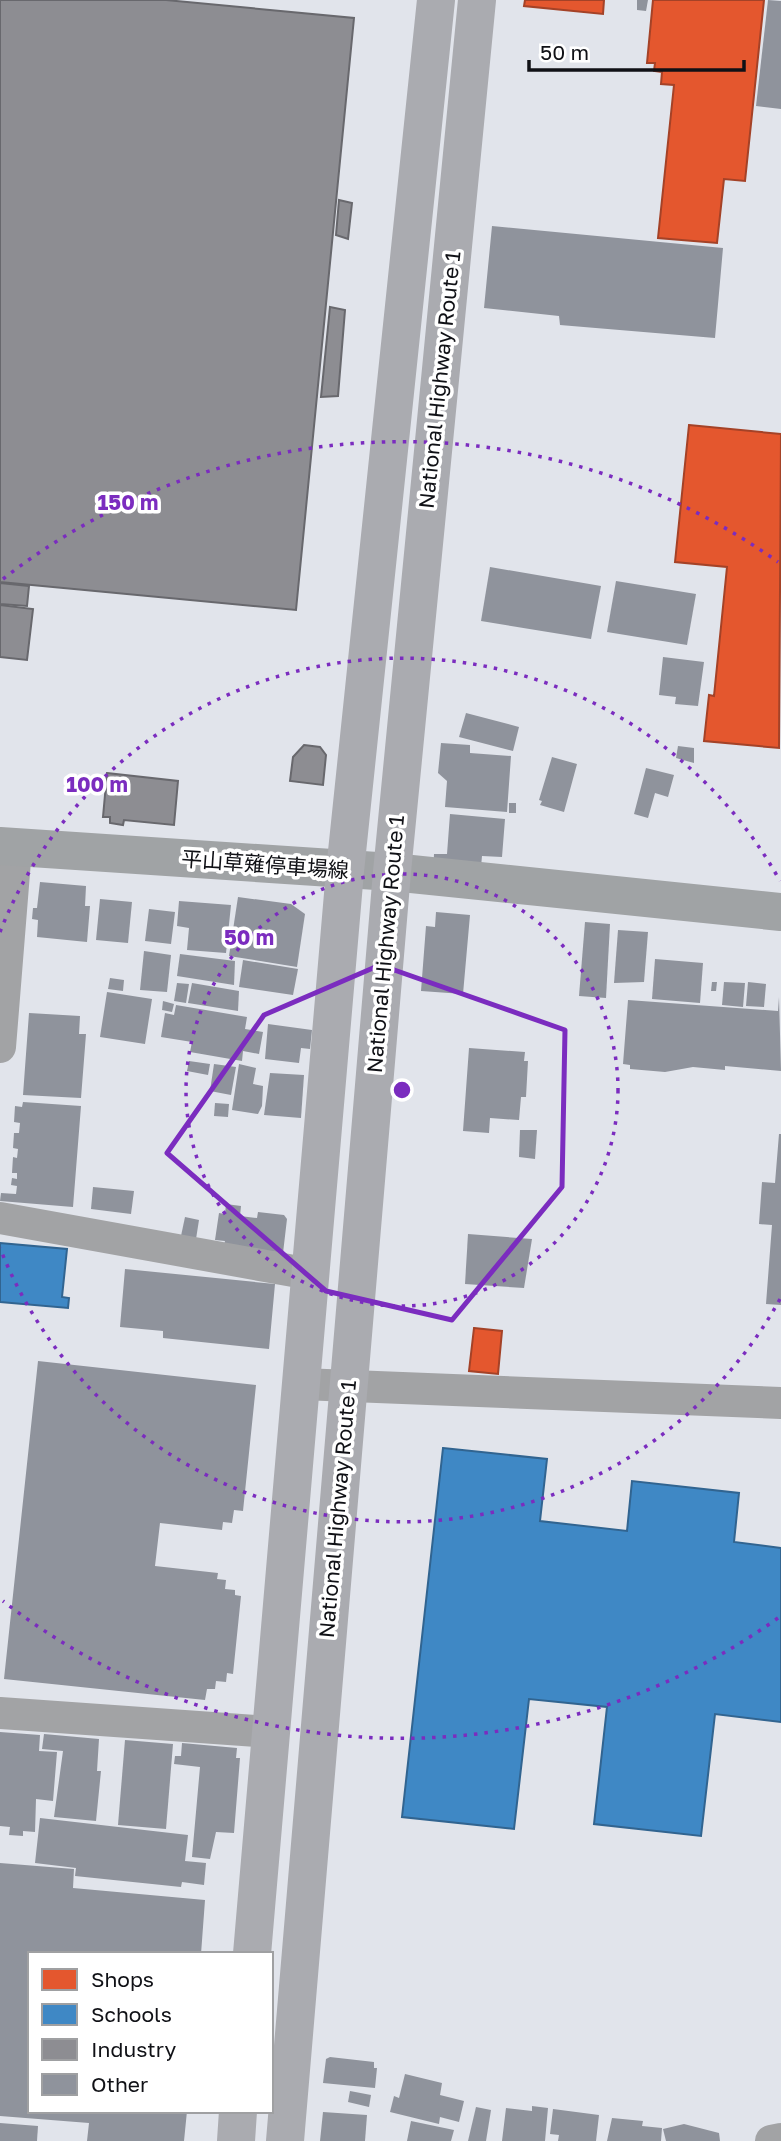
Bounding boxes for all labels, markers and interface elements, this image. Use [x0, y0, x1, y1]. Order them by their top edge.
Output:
scale bar [529, 28, 744, 72]
text: 50 m [540, 39, 589, 65]
street label: National Highway Route 1 [413, 250, 465, 510]
text: 150 m [98, 489, 158, 515]
text: 100 m [66, 771, 128, 797]
street label: National Highway Route 1 [361, 814, 409, 1074]
street label: 平山草薙停車場線 [180, 845, 350, 883]
text: 50 m [224, 924, 274, 950]
centre of rings [390, 1078, 414, 1102]
street label: National Highway Route 1 [313, 1379, 361, 1639]
legend [28, 1952, 273, 2113]
text: Shops [91, 1966, 154, 1992]
text: Schools [91, 2001, 172, 2027]
text: Industry [91, 2036, 176, 2062]
text: Other [91, 2071, 148, 2097]

